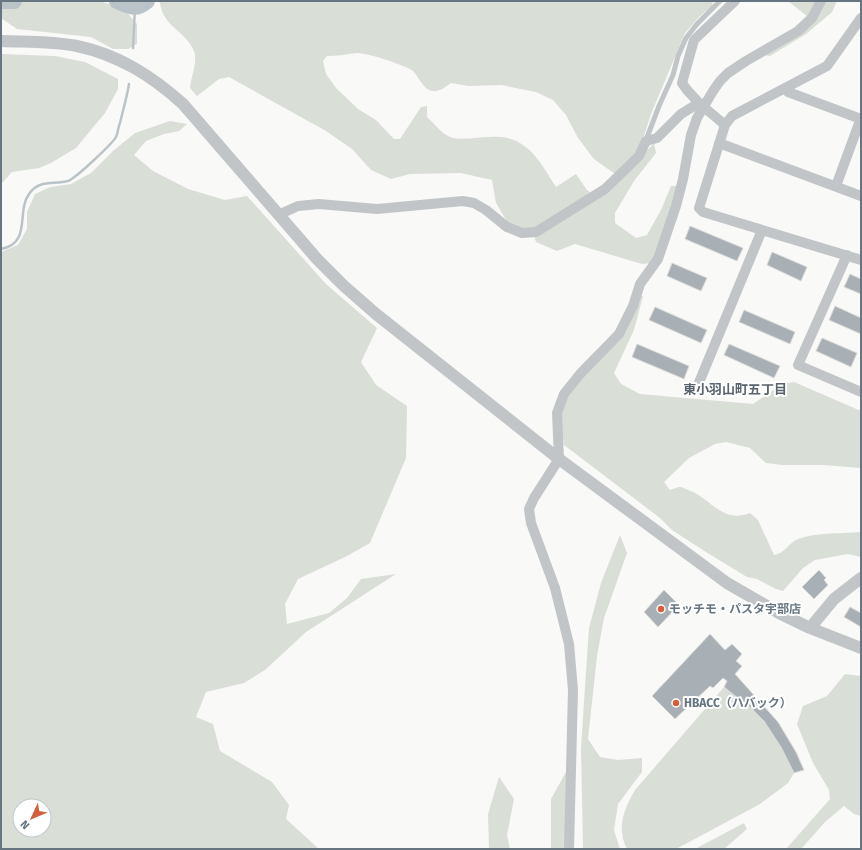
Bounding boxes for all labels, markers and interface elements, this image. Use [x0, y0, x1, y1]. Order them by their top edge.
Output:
district label: 東小羽山町五丁目 [683, 382, 787, 397]
place label: モッチモ・パスタ宇部店 [669, 602, 801, 616]
marker: モッチモ・パスタ宇部店 [656, 604, 666, 614]
place label: HBACC（ハバック） [684, 696, 792, 710]
marker: HBACC（ハバック） [671, 698, 681, 708]
north arrow [12, 798, 52, 838]
text: N [18, 817, 32, 832]

